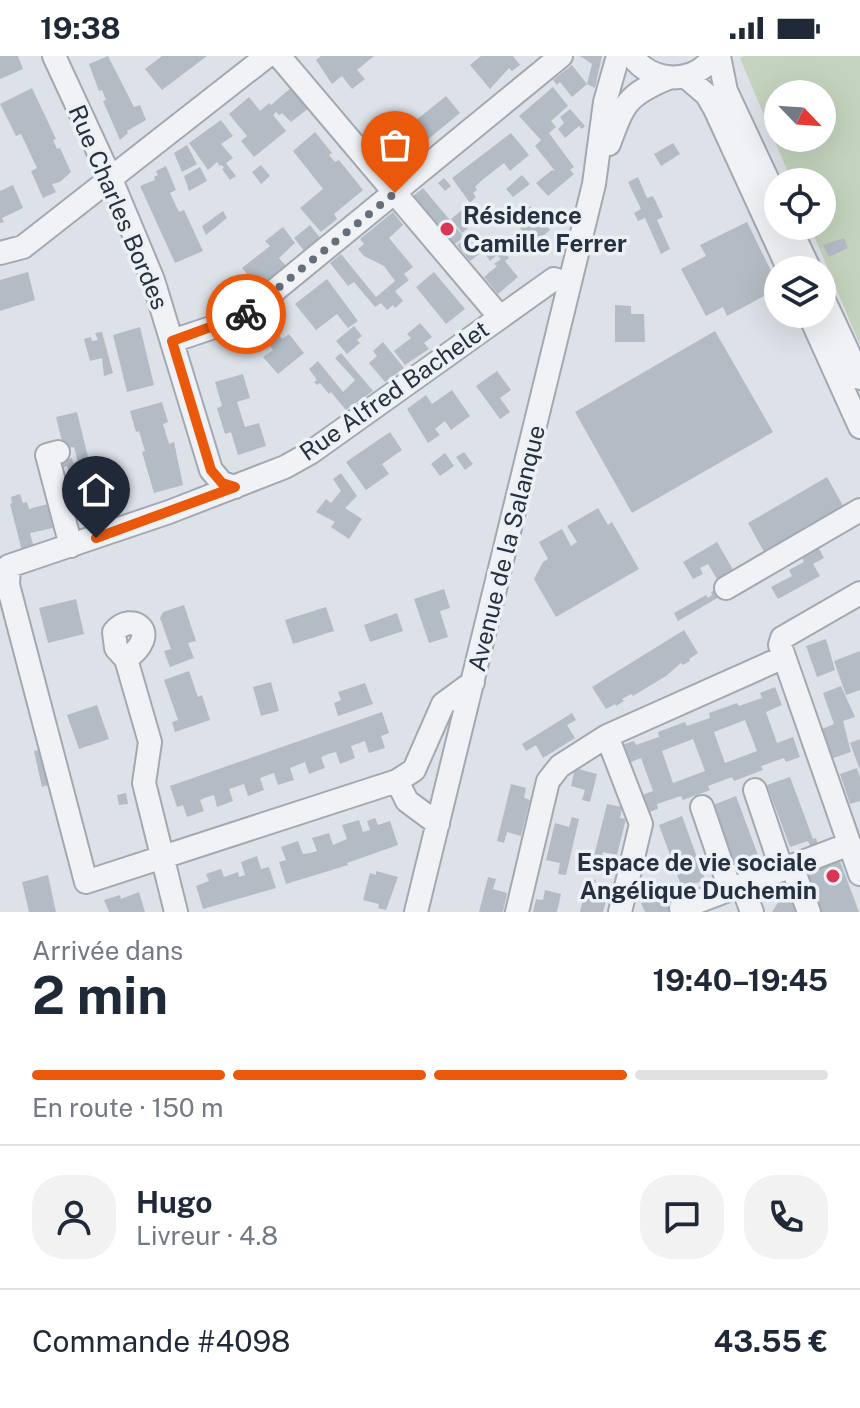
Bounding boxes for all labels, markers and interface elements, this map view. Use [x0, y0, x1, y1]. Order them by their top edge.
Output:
text: 19:38 [40, 10, 121, 46]
north arrow [764, 80, 836, 152]
map controls [764, 80, 836, 328]
street label: Rue Charles Bordes [63, 101, 175, 313]
pin [361, 111, 429, 193]
icon: bag [373, 123, 417, 167]
button: locate [764, 168, 836, 240]
place label: Résidence Camille Ferrer [463, 201, 627, 257]
marker: Résidence Camille Ferrer [438, 220, 456, 238]
button: layers [764, 256, 836, 328]
courier [206, 274, 286, 354]
icon: bike [224, 292, 268, 336]
street label: Rue Alfred Bachelet [294, 314, 494, 466]
street label: Avenue de la Salanque [462, 422, 550, 674]
pin [62, 456, 130, 538]
icon: home [74, 468, 118, 512]
place label: Espace de vie sociale Angélique Duchemin [577, 848, 817, 904]
marker: Espace de vie sociale Angélique Duchemin [824, 867, 842, 885]
text: Arrivée dans [32, 935, 183, 966]
text: 19:40–19:45 [652, 962, 828, 998]
text: 2 min [32, 965, 168, 1026]
text: En route · 150 m [32, 1092, 224, 1123]
button: person [32, 1175, 116, 1259]
button: chat [640, 1175, 724, 1259]
button: phone [744, 1175, 828, 1259]
text: Hugo [136, 1184, 213, 1220]
text: Livreur · 4.8 [136, 1220, 278, 1251]
text: Commande #4098 [32, 1323, 290, 1359]
text: 43.55 € [713, 1323, 828, 1359]

